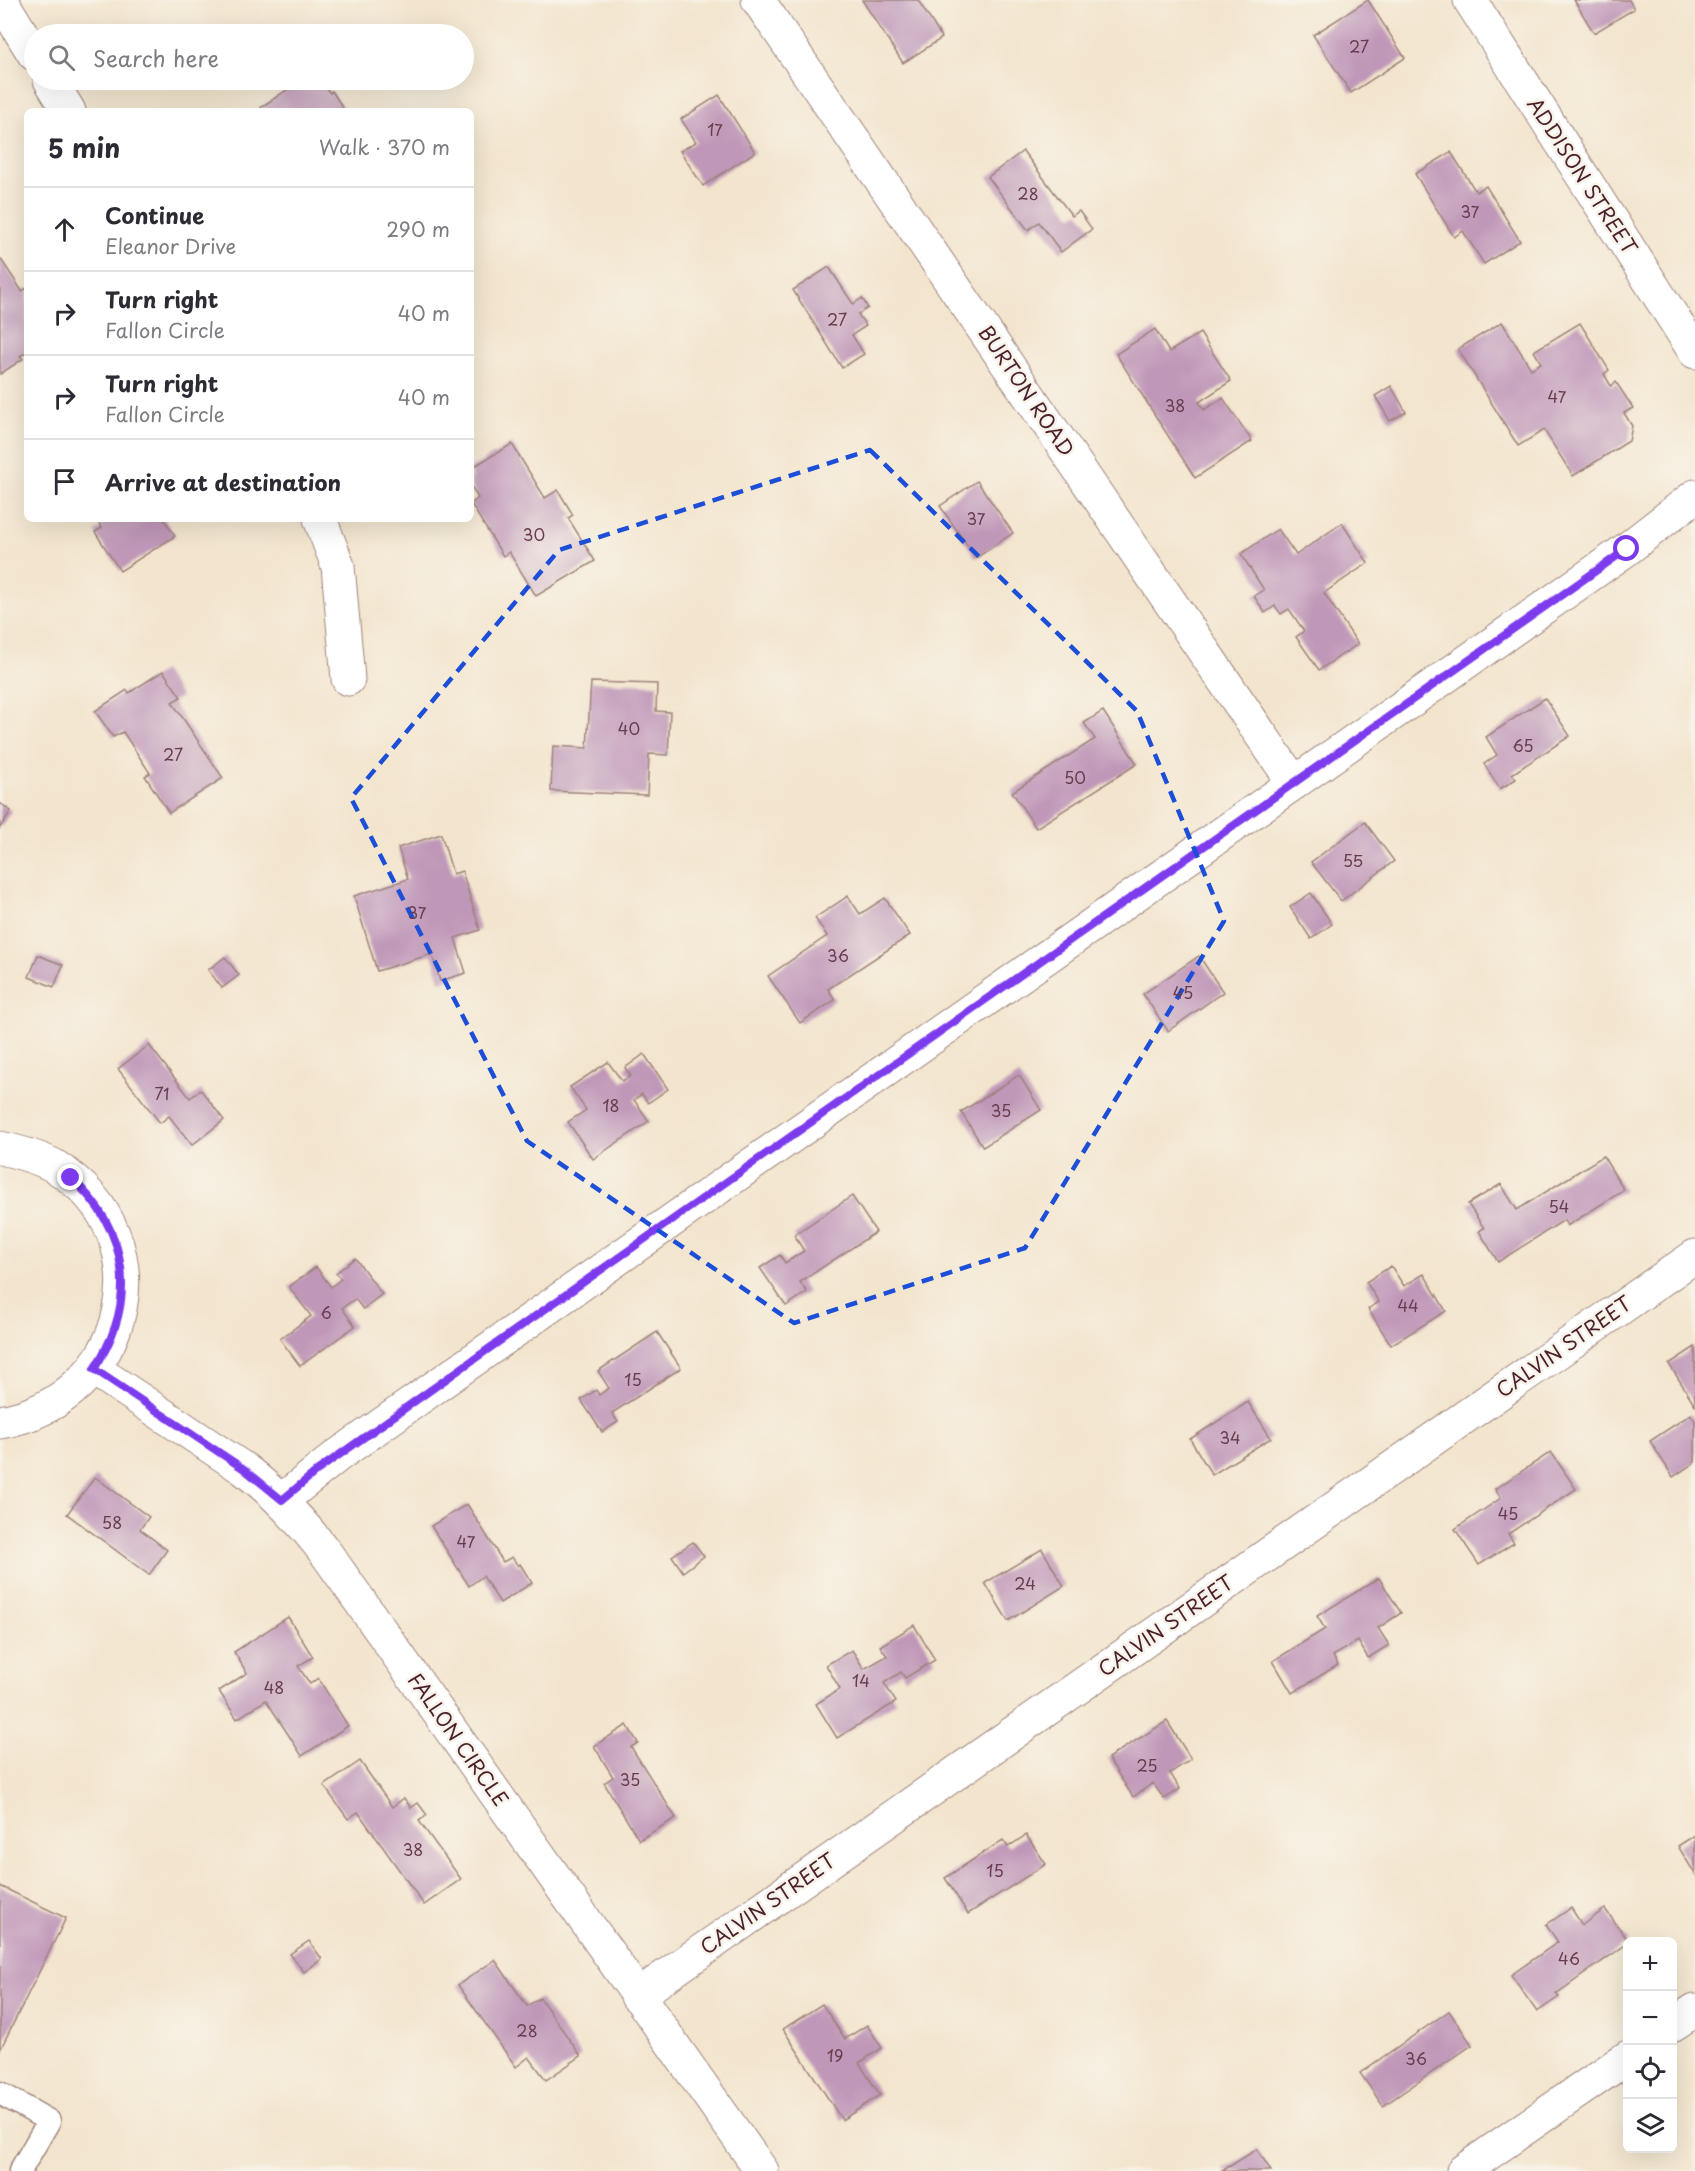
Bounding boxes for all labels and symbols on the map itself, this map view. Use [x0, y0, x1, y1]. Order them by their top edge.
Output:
house number: 27 [1349, 34, 1369, 58]
street label: ADDISON STREET [1521, 91, 1645, 260]
house number: 17 [707, 117, 723, 141]
house number: 28 [1017, 181, 1039, 205]
house number: 37 [1461, 199, 1480, 223]
house number: 27 [827, 307, 847, 331]
street label: BURTON ROAD [972, 319, 1082, 462]
house number: 47 [1548, 384, 1567, 408]
house number: 38 [1165, 393, 1185, 417]
house number: 37 [967, 506, 986, 530]
house number: 30 [523, 522, 545, 546]
route start [1613, 535, 1639, 561]
house number: 40 [618, 716, 640, 740]
house number: 65 [1512, 733, 1534, 757]
house number: 27 [163, 742, 183, 766]
house number: 50 [1064, 765, 1086, 789]
house number: 55 [1343, 848, 1363, 872]
house number: 37 [408, 900, 427, 924]
house number: 36 [827, 943, 849, 967]
house number: 45 [1173, 980, 1193, 1004]
house number: 71 [155, 1081, 170, 1105]
house number: 18 [602, 1093, 620, 1117]
house number: 35 [991, 1098, 1011, 1122]
route end [57, 1164, 83, 1190]
house number: 54 [1549, 1194, 1569, 1218]
street label: CALVIN STREET [1490, 1288, 1638, 1404]
house number: 44 [1397, 1293, 1419, 1317]
house number: 6 [320, 1300, 332, 1324]
house number: 15 [624, 1367, 642, 1391]
house number: 34 [1219, 1425, 1241, 1449]
house number: 45 [1498, 1501, 1518, 1525]
house number: 58 [102, 1510, 122, 1534]
house number: 47 [457, 1529, 476, 1553]
street label: CALVIN STREET [1092, 1567, 1240, 1683]
house number: 24 [1014, 1571, 1036, 1595]
street label: FALLON CIRCLE [401, 1666, 516, 1812]
house number: 14 [852, 1668, 870, 1692]
house number: 48 [264, 1675, 284, 1699]
house number: 25 [1136, 1753, 1158, 1777]
house number: 35 [620, 1767, 640, 1791]
house number: 38 [403, 1837, 423, 1861]
street label: CALVIN STREET [694, 1845, 842, 1961]
house number: 15 [986, 1858, 1004, 1882]
house number: 46 [1558, 1946, 1580, 1970]
house number: 28 [516, 2018, 538, 2042]
house number: 19 [827, 2043, 843, 2067]
house number: 36 [1405, 2046, 1427, 2070]

